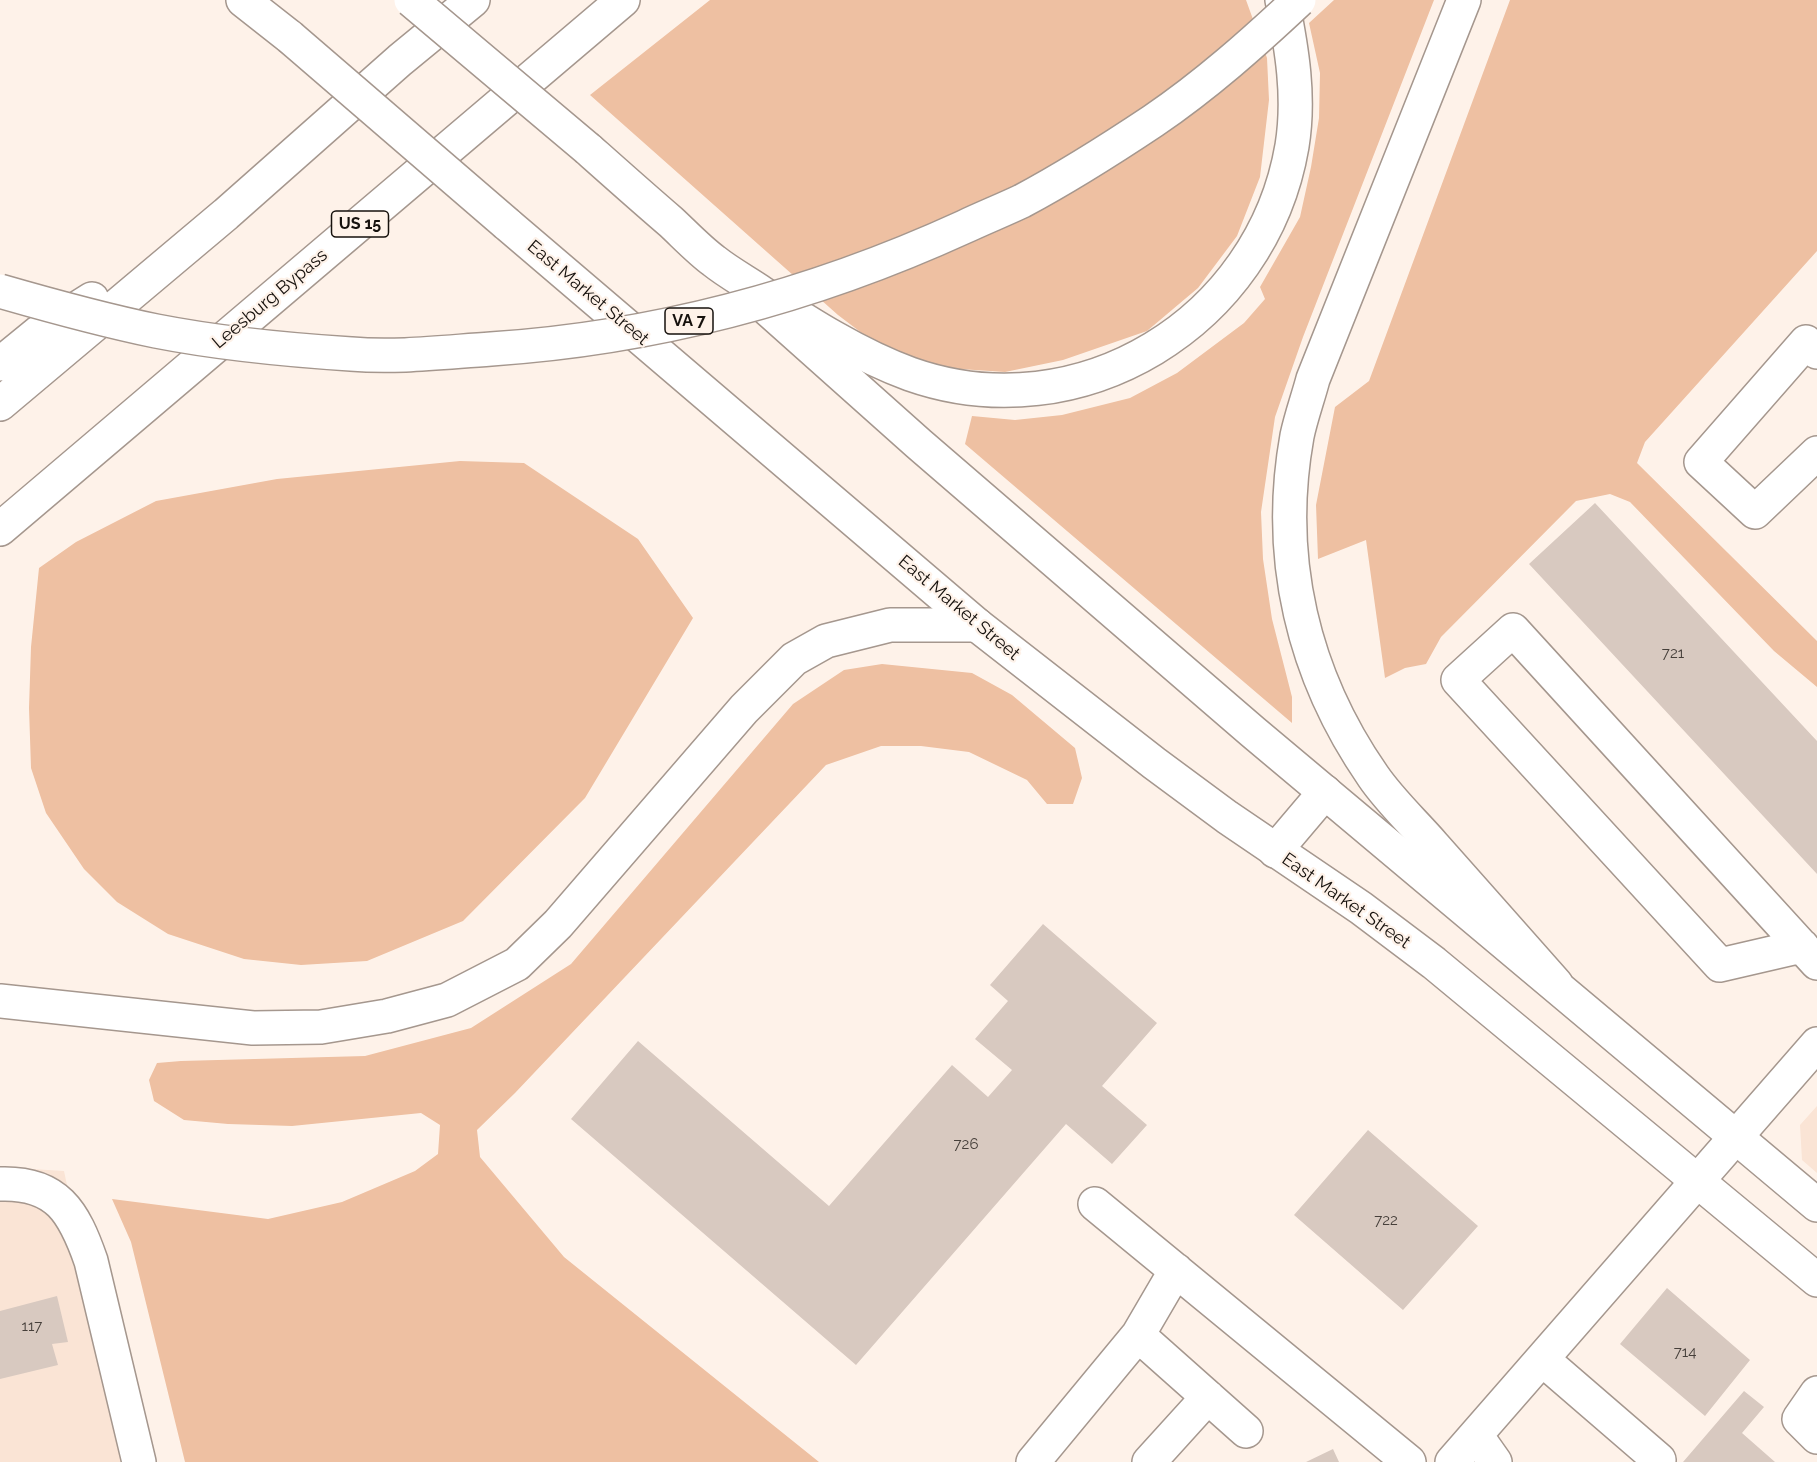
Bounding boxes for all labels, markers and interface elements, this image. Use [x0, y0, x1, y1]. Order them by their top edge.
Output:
road number: US 15 [332, 211, 388, 237]
street label: East Market Street [523, 236, 653, 350]
street label: Leesburg Bypass [208, 245, 332, 353]
road number: VA 7 [665, 308, 713, 334]
street label: East Market Street [894, 551, 1024, 665]
house number: 721 [1662, 644, 1684, 662]
street label: East Market Street [1278, 849, 1414, 953]
house number: 726 [954, 1135, 978, 1153]
house number: 722 [1374, 1211, 1398, 1229]
house number: 117 [22, 1317, 42, 1335]
house number: 714 [1674, 1343, 1696, 1361]

